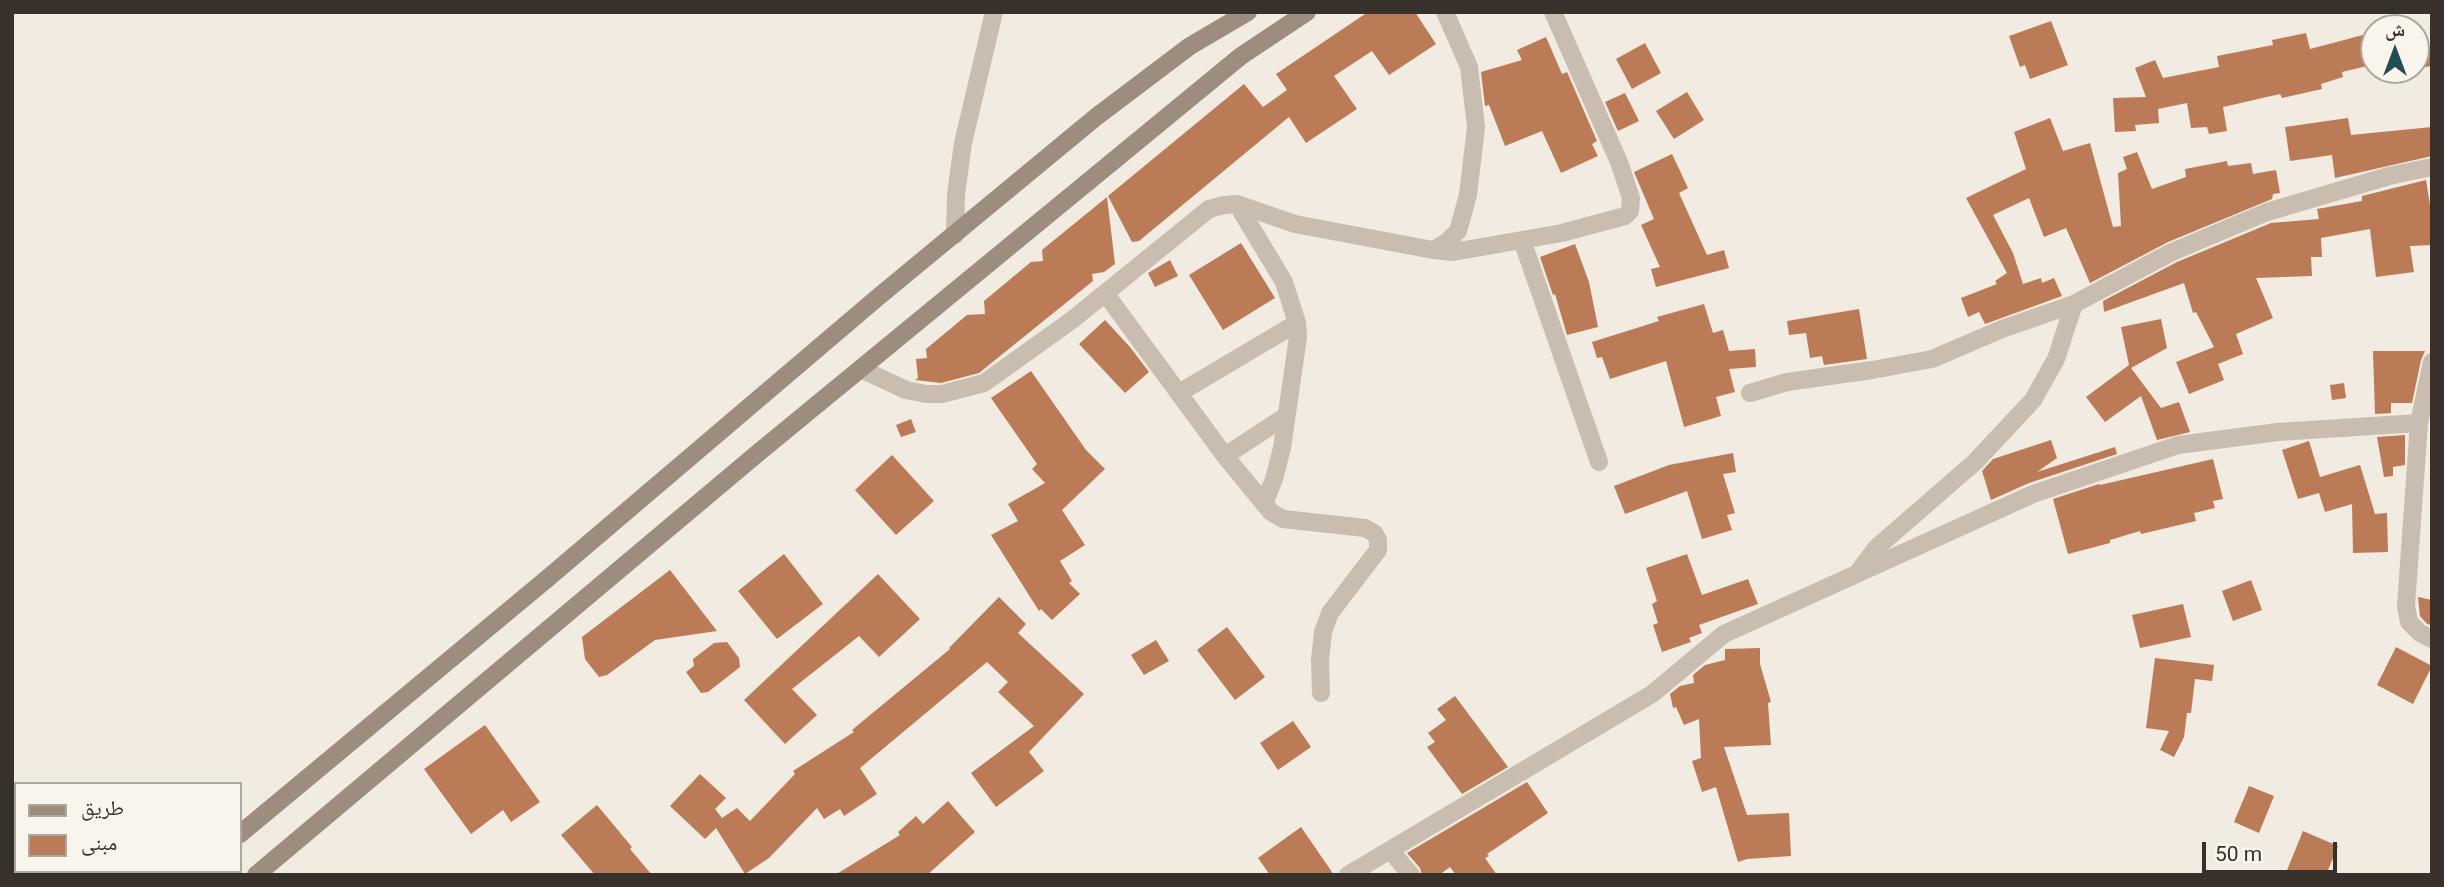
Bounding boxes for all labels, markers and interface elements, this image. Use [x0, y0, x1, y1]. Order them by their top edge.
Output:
north arrow [2360, 14, 2430, 84]
text: ش [2385, 18, 2405, 41]
legend [14, 782, 242, 873]
text: طريق [81, 796, 124, 820]
scale bar [2206, 828, 2341, 872]
text: مبنى [81, 831, 117, 855]
text: 50 m [2215, 842, 2262, 866]

